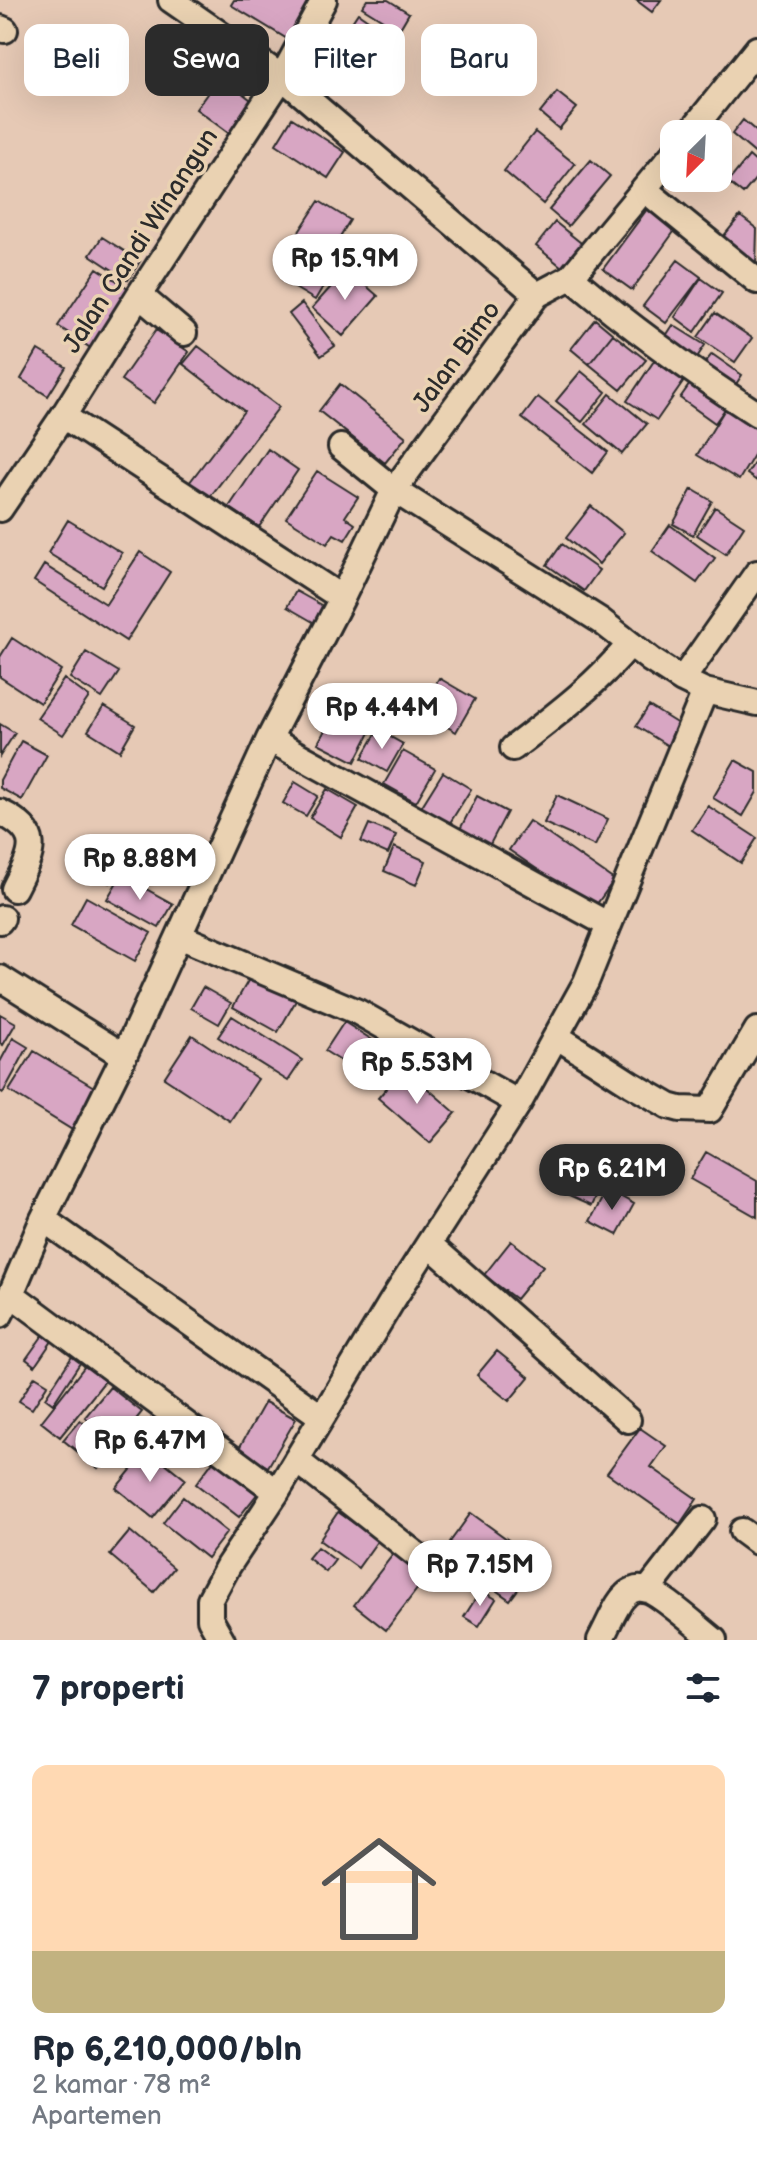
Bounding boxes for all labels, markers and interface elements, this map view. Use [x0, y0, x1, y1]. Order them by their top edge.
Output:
chip: Beli [24, 24, 129, 96]
chip: Sewa [145, 24, 269, 96]
chip: Filter [285, 24, 405, 96]
chip: Baru [421, 24, 537, 96]
north arrow [660, 120, 732, 192]
map controls [660, 120, 732, 192]
street label: Jalan Candi Winangun [57, 123, 225, 359]
pin: Rp 15.9M [262, 234, 428, 302]
text: Rp 15.9M [290, 244, 400, 275]
street label: Jalan Bimo [406, 295, 508, 419]
pin: Rp 4.44M [299, 683, 465, 751]
text: Rp 4.44M [325, 693, 439, 724]
pin: Rp 8.88M [57, 834, 223, 902]
text: Rp 8.88M [83, 844, 197, 875]
pin: Rp 5.53M [334, 1038, 500, 1106]
text: Rp 5.53M [360, 1048, 474, 1079]
pin: Rp 6.21M [529, 1144, 695, 1212]
text: Rp 6.21M [557, 1154, 667, 1185]
pin: Rp 6.47M [67, 1416, 233, 1484]
text: Rp 6.47M [93, 1426, 207, 1457]
pin: Rp 7.15M [397, 1540, 563, 1608]
text: Rp 7.15M [426, 1550, 534, 1581]
icon: filters [681, 1666, 725, 1710]
text: 7 properti [32, 1668, 184, 1709]
icon: home [307, 1817, 451, 1961]
text: Rp 6,210,000/bln [32, 2029, 302, 2070]
text: 2 kamar · 78 m² [32, 2070, 211, 2101]
text: Apartemen [32, 2101, 162, 2132]

